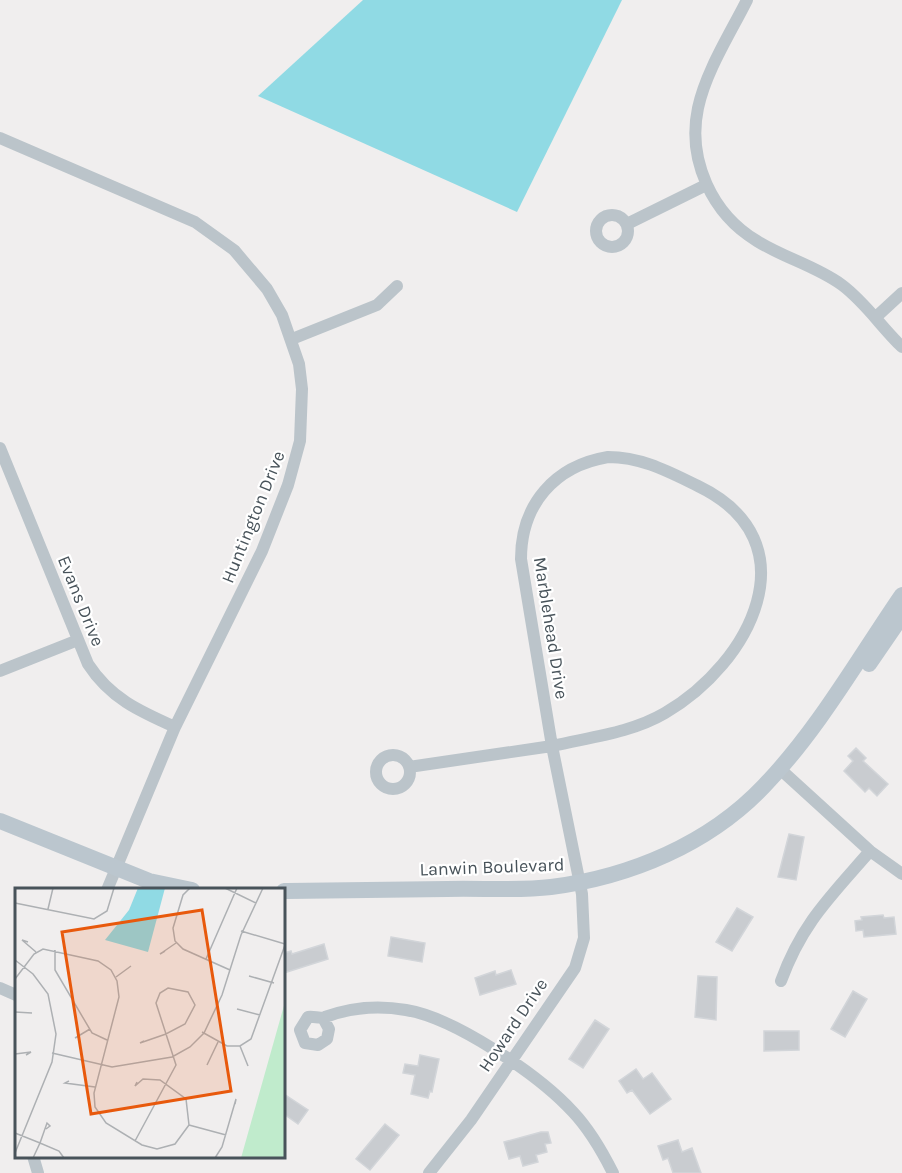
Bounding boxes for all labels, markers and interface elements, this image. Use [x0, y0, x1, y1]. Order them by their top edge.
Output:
street label: Huntington Drive [216, 448, 290, 586]
street label: Evans Drive [53, 553, 109, 649]
street label: Marblehead Drive [529, 555, 573, 701]
street label: Lanwin Boulevard [419, 853, 565, 881]
inset map [15, 888, 285, 1158]
street label: Howard Drive [474, 974, 552, 1076]

